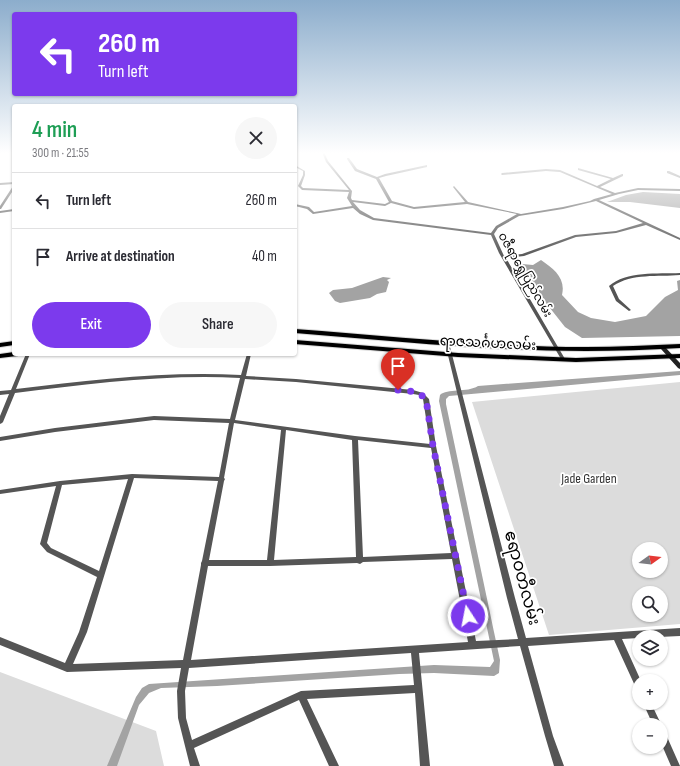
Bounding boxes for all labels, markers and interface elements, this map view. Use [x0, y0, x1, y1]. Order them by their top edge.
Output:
text: 260 m [98, 27, 160, 60]
icon: left [32, 28, 84, 80]
text: Turn left [98, 61, 149, 82]
text: 4 min [32, 115, 77, 144]
button: close [235, 117, 277, 159]
text: 300 m · 21:55 [32, 145, 89, 161]
icon: left [32, 190, 54, 212]
text: Turn left [66, 191, 111, 210]
text: 260 m [246, 191, 277, 210]
street label: ဝဇီရာရွှေပြည်လမ်း [493, 229, 557, 321]
icon: arrive [32, 246, 54, 268]
text: Arrive at destination [66, 247, 175, 266]
text: 40 m [252, 247, 277, 266]
button: Exit [32, 302, 151, 348]
button: Share [159, 302, 277, 348]
street label: ရာဇသင်္ဂဟလမ်း [439, 330, 537, 357]
pin [381, 349, 415, 390]
icon: arrive [387, 355, 409, 377]
park label: Jade Garden [560, 470, 617, 487]
street label: ဧရာဝတီလမ်း [497, 528, 546, 628]
north arrow [632, 542, 668, 578]
map controls [632, 542, 668, 754]
button: search [632, 586, 668, 622]
position arrow [447, 595, 489, 637]
button: layers [632, 630, 668, 666]
button: + [632, 674, 668, 710]
button: − [632, 718, 668, 754]

